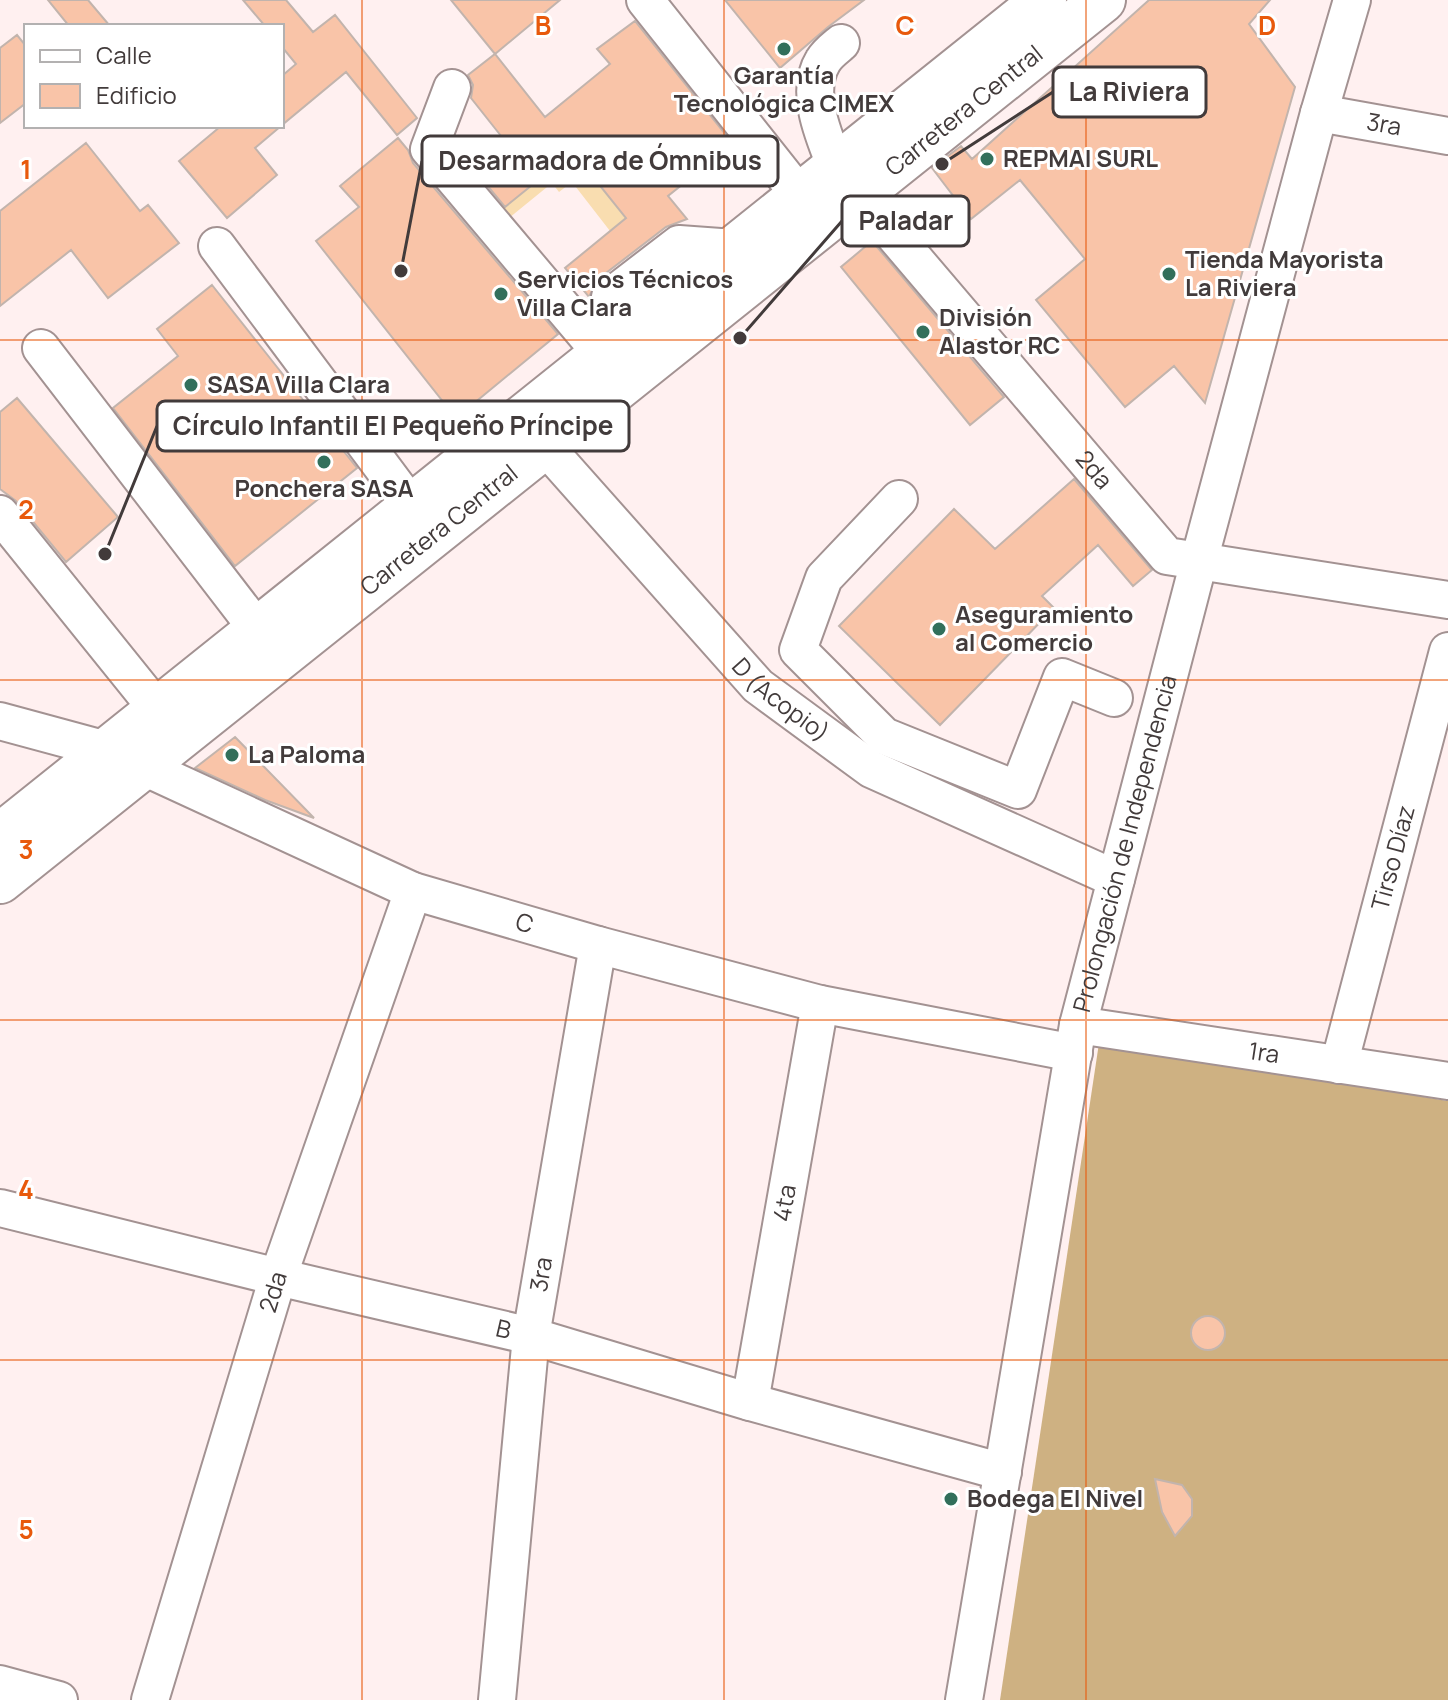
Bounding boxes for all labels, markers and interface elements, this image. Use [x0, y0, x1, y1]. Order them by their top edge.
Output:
text: B [535, 7, 551, 43]
text: C [895, 7, 915, 43]
text: D [1258, 7, 1276, 43]
legend [24, 24, 284, 128]
street label: Carretera Central [878, 37, 1049, 183]
text: Calle [96, 38, 152, 71]
marker: Garantía Tecnológica CIMEX [775, 40, 793, 58]
place label: Garantía Tecnológica CIMEX [674, 58, 895, 119]
callout: La Riviera [1053, 67, 1206, 117]
text: La Riviera [1069, 73, 1189, 109]
text: Edificio [96, 78, 177, 111]
street label: 3ra [1364, 104, 1404, 142]
callout: Desarmadora de Ómnibus [422, 136, 778, 186]
place label: REPMAI SURL [1003, 141, 1158, 174]
text: Desarmadora de Ómnibus [438, 142, 762, 178]
marker: REPMAI SURL [978, 150, 996, 168]
text: 1 [20, 151, 32, 187]
callout: Paladar [842, 196, 969, 246]
text: Paladar [859, 202, 953, 238]
place label: Tienda Mayorista La Riviera [1185, 242, 1384, 303]
place label: Servicios Técnicos Villa Clara [517, 262, 733, 323]
marker: Tienda Mayorista La Riviera [1160, 265, 1178, 283]
marker: Servicios Técnicos Villa Clara [492, 285, 510, 303]
place label: División Alastor RC [939, 300, 1061, 361]
marker: División Alastor RC [914, 323, 932, 341]
place label: SASA Villa Clara [207, 367, 390, 400]
marker: SASA Villa Clara [182, 376, 200, 394]
callout: Círculo Infantil El Pequeño Príncipe [157, 401, 629, 451]
text: Círculo Infantil El Pequeño Príncipe [173, 407, 613, 443]
street label: 2da [1069, 443, 1121, 495]
marker: Ponchera SASA [315, 453, 333, 471]
street label: Carretera Central [352, 456, 524, 602]
place label: Ponchera SASA [234, 471, 414, 504]
text: 2 [18, 491, 34, 527]
place label: Aseguramiento al Comercio [955, 597, 1133, 658]
marker: Aseguramiento al Comercio [930, 620, 948, 638]
street label: D (Acopio) [725, 650, 837, 748]
street label: Prolongación de Independencia [1064, 671, 1184, 1016]
place label: La Paloma [248, 737, 365, 770]
marker: La Paloma [223, 746, 241, 764]
street label: Tirso Díaz [1362, 801, 1422, 914]
text: 3 [18, 831, 34, 867]
street label: C [512, 904, 538, 940]
street label: 1ra [1246, 1033, 1282, 1070]
text: 4 [18, 1171, 34, 1207]
street label: 4ta [764, 1182, 803, 1224]
street label: 3ra [521, 1254, 559, 1294]
street label: 2da [250, 1267, 294, 1316]
street label: B [493, 1310, 515, 1346]
place label: Bodega El Nivel [967, 1481, 1143, 1514]
marker: Bodega El Nivel [942, 1490, 960, 1508]
text: 5 [18, 1511, 34, 1547]

